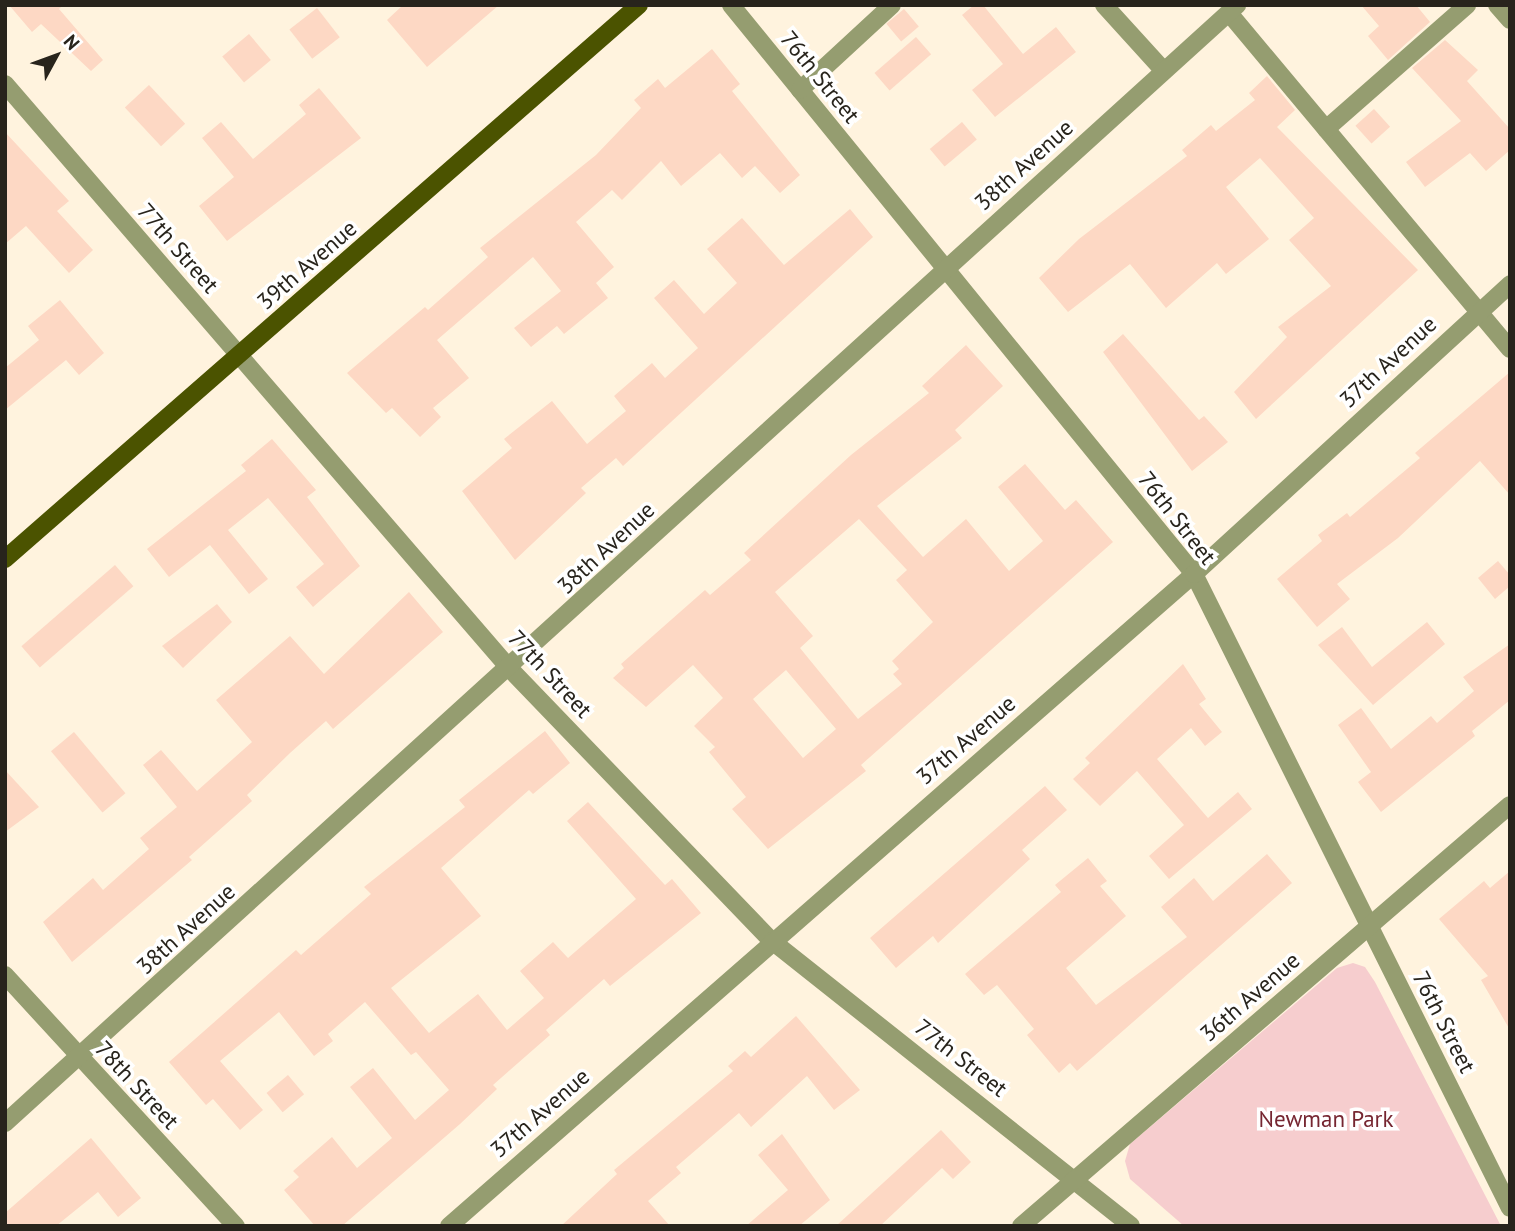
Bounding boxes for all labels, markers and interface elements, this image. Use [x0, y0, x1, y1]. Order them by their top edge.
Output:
north arrow [21, 21, 91, 91]
street label: 76th Street [775, 25, 865, 129]
text: N [59, 30, 85, 55]
street label: 38th Avenue [969, 113, 1079, 217]
street label: 77th Street [132, 198, 224, 298]
street label: 39th Avenue [251, 214, 363, 316]
street label: 37th Avenue [1334, 310, 1442, 414]
street label: 76th Street [1132, 466, 1222, 570]
street label: 38th Avenue [551, 496, 661, 600]
street label: 77th Street [502, 624, 598, 724]
street label: 37th Avenue [911, 689, 1021, 791]
street label: 38th Avenue [131, 877, 241, 981]
street label: 36th Avenue [1194, 946, 1306, 1048]
street label: 76th Street [1407, 967, 1481, 1077]
street label: 77th Street [909, 1013, 1013, 1103]
street label: 78th Street [89, 1035, 185, 1135]
street label: 37th Avenue [485, 1062, 595, 1164]
park label: Newman Park [1259, 1105, 1393, 1133]

